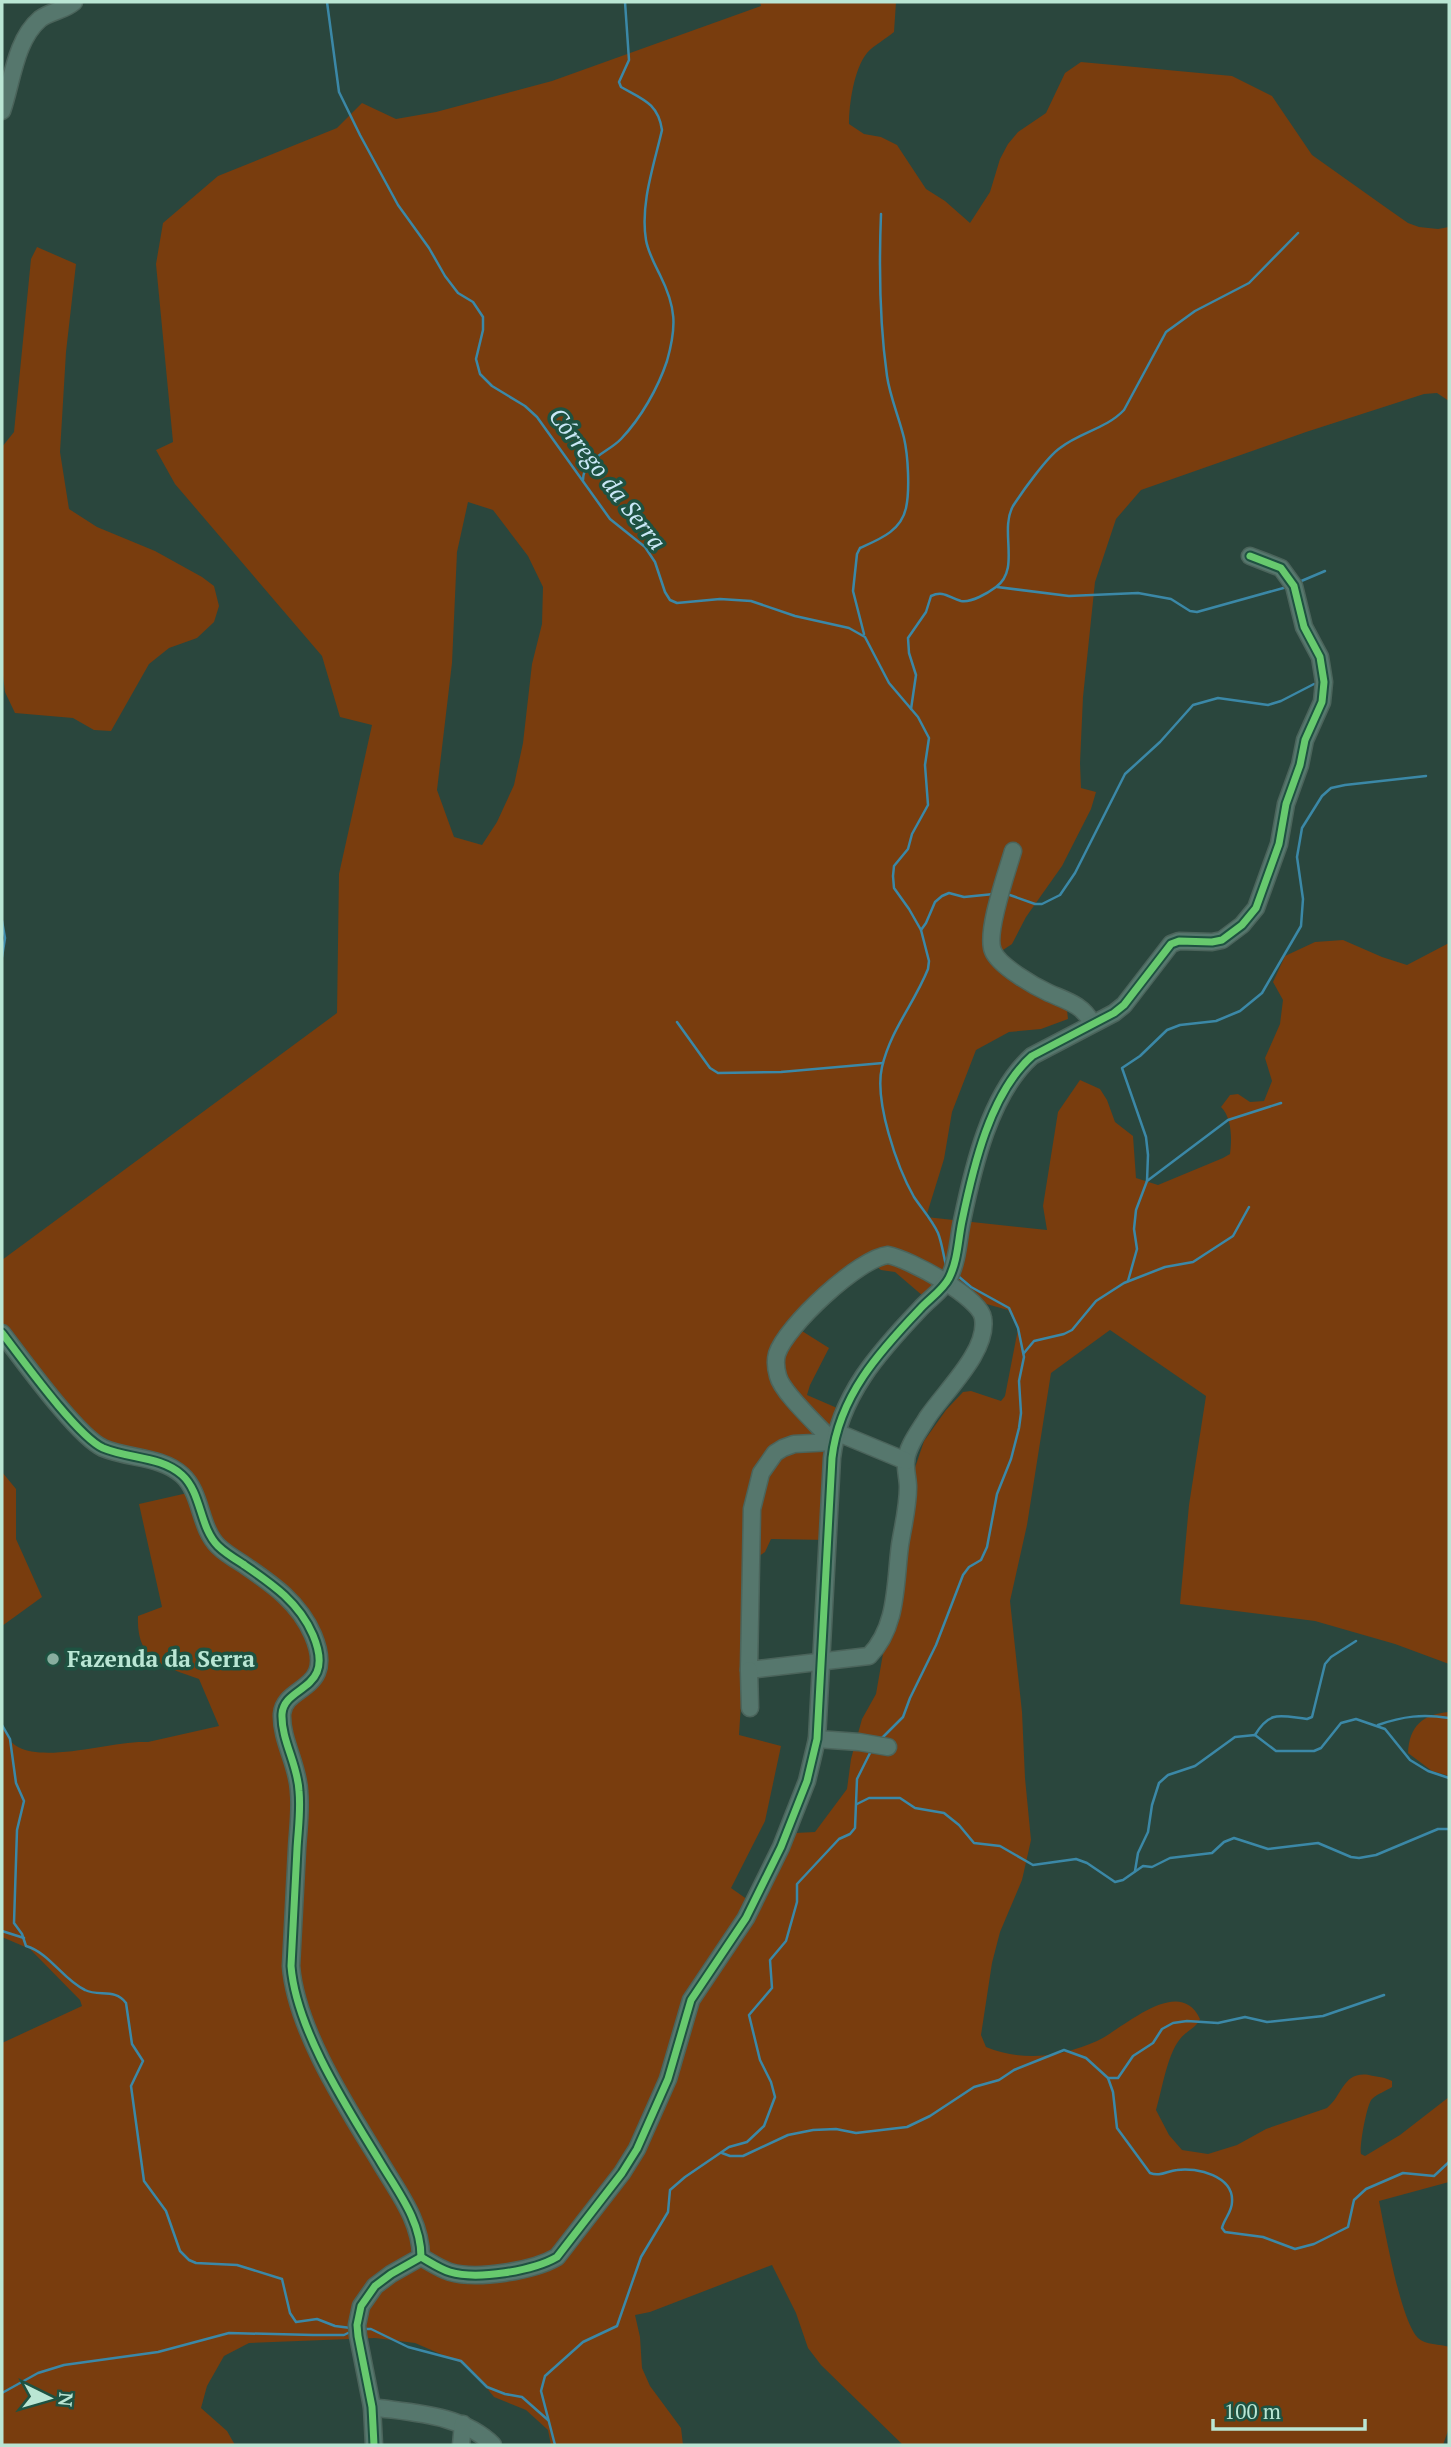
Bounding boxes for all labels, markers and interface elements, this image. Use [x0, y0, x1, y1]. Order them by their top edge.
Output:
water label: Córrego da Serra [542, 401, 674, 556]
place label: Fazenda da Serra [67, 1643, 255, 1674]
marker: Fazenda da Serra [45, 1651, 61, 1667]
north arrow [14, 2363, 84, 2433]
scale bar [1213, 2388, 1365, 2432]
text: N [53, 2391, 80, 2408]
text: 100 m [1224, 2397, 1281, 2425]

